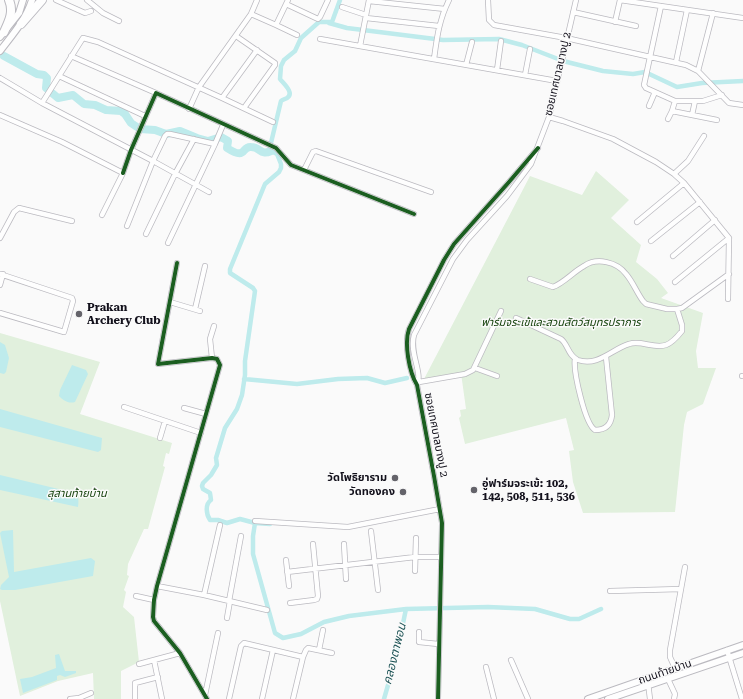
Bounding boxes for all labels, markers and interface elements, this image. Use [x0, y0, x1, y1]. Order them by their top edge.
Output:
street label: ซอยเทศบาลบางปู 2 [542, 31, 574, 117]
place label: Prakan Archery Club [87, 301, 161, 327]
marker: Prakan Archery Club [74, 309, 84, 319]
park label: ฟาร์มจระเข้และสวนสัตว์สมุทรปราการ [481, 316, 641, 330]
street label: ซอยเทศบาลบางปู 2 [421, 392, 451, 478]
place label: วัดโพธิยาราม [327, 471, 387, 485]
marker: วัดโพธิยาราม [390, 473, 400, 483]
place label: อู่ฟาร์มจระเข้: 102, 142, 508, 511, 536 [482, 477, 575, 503]
place label: วัดทองคง [349, 485, 395, 499]
marker: อู่ฟาร์มจระเข้: 102, 142, 508, 511, 536 [469, 485, 479, 495]
park label: สุสานท้ายบ้าน [47, 487, 107, 501]
marker: วัดทองคง [398, 487, 408, 497]
water label: คลองตาพอน [380, 622, 410, 686]
street label: ถนนท้ายบ้าน [637, 657, 693, 687]

